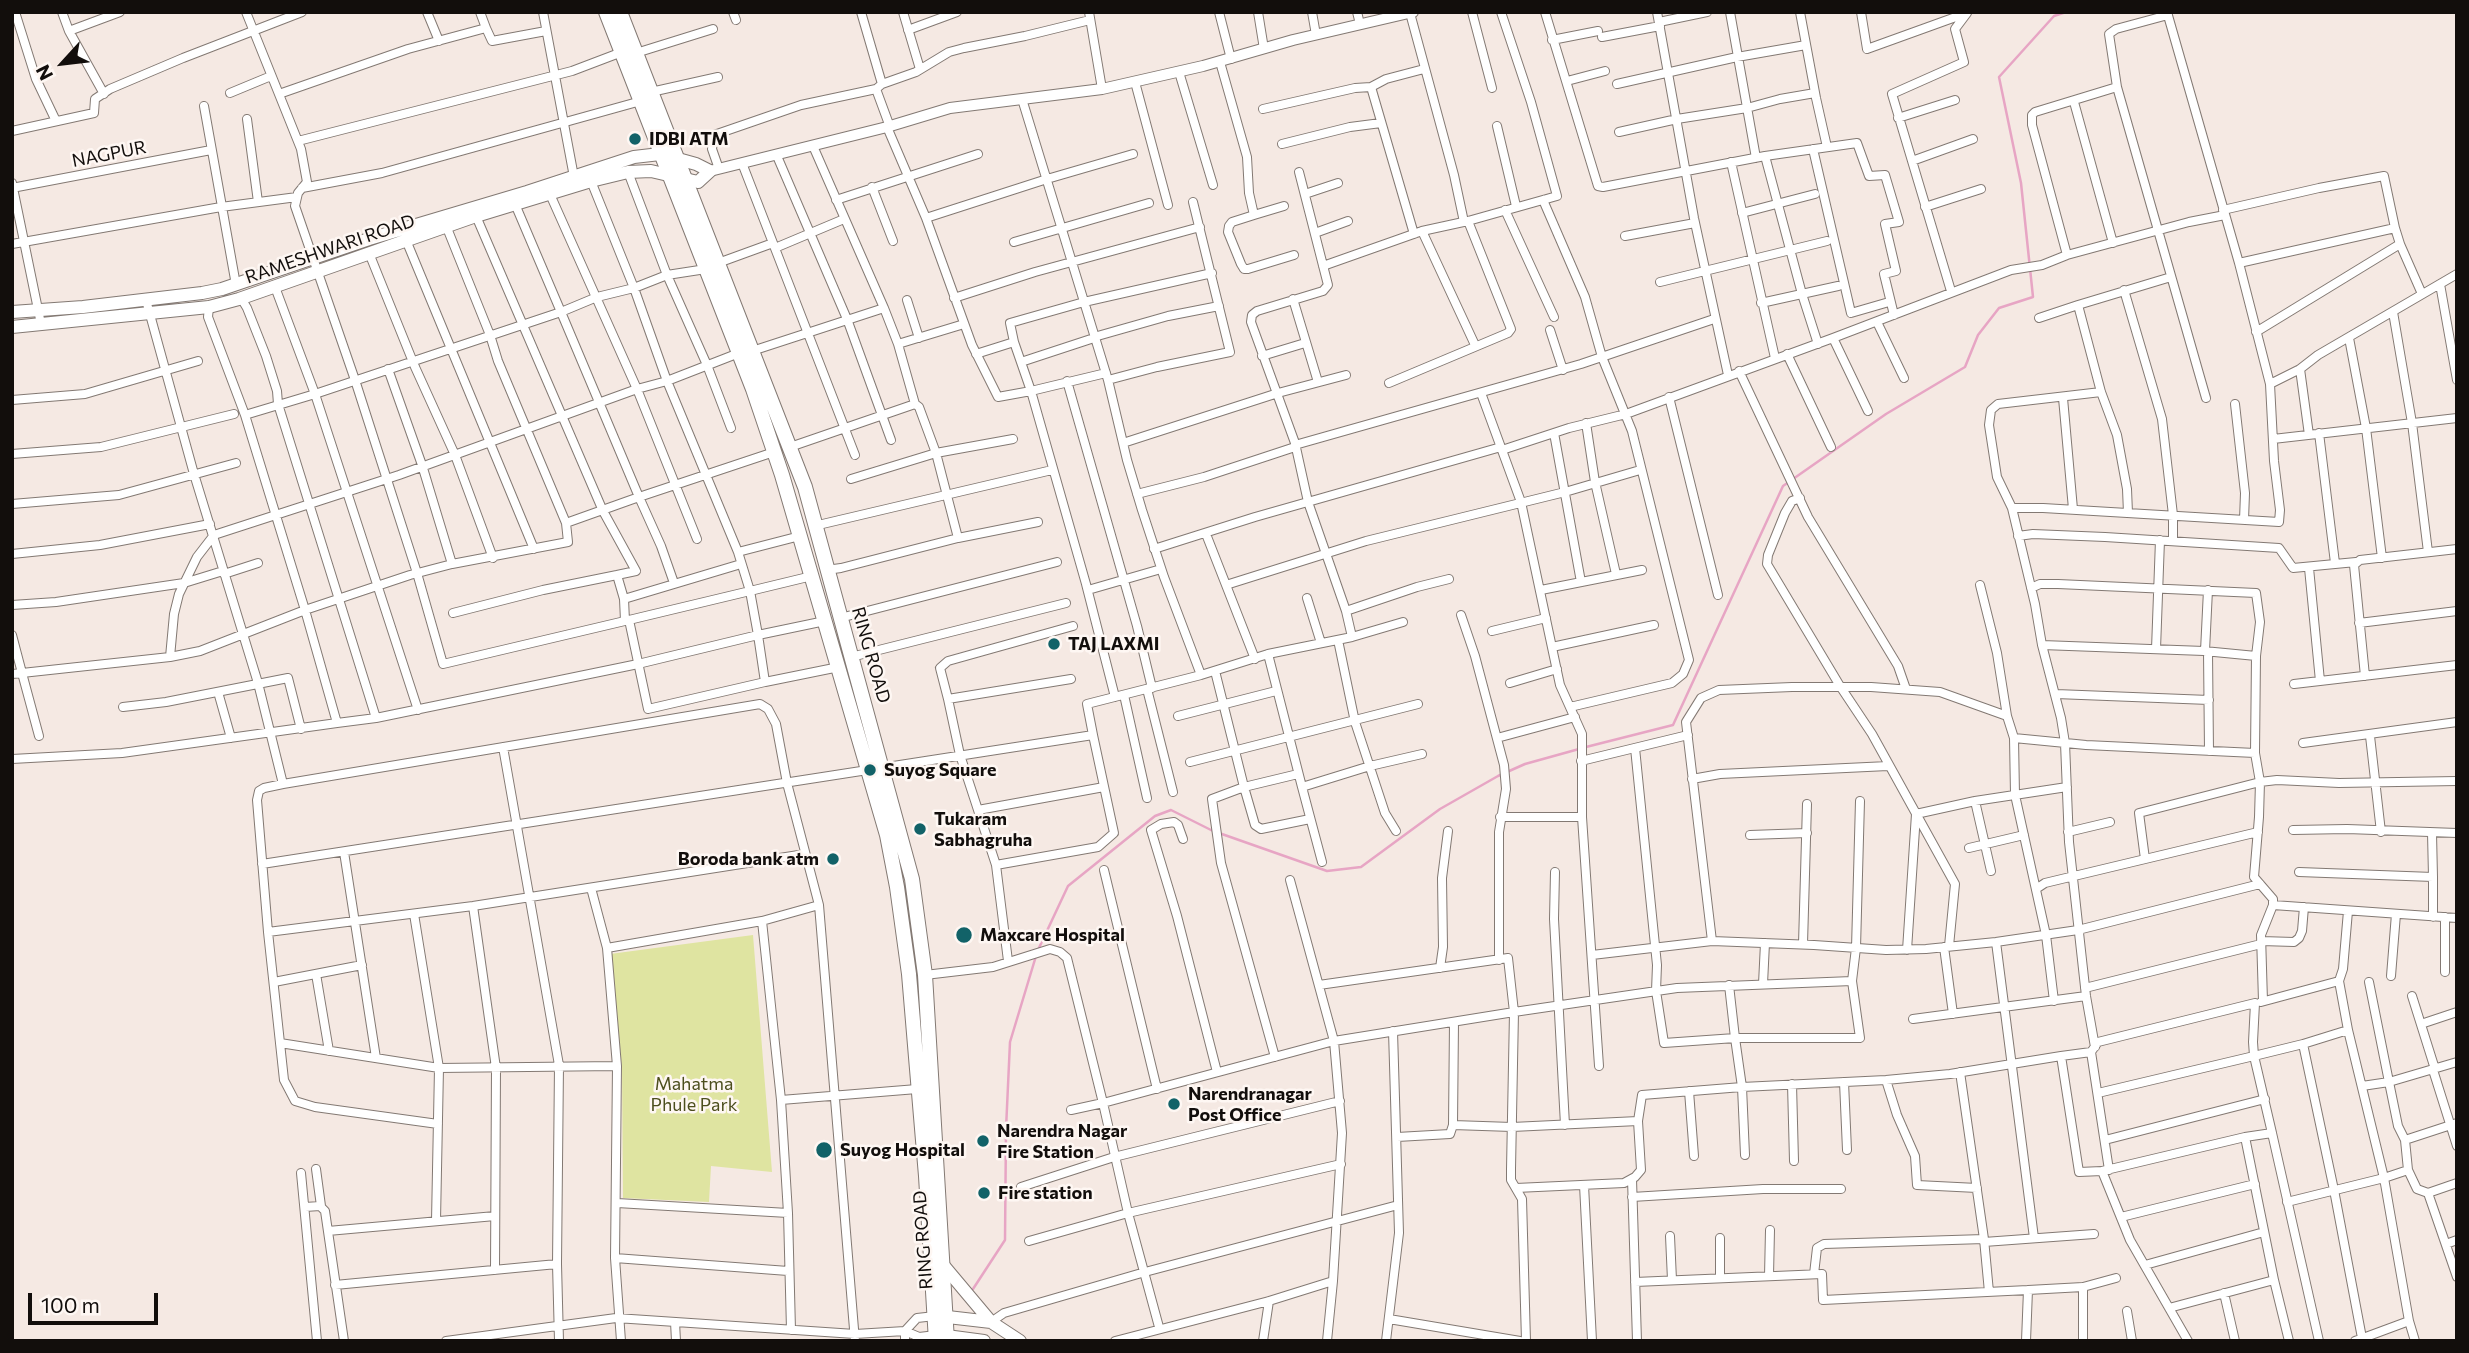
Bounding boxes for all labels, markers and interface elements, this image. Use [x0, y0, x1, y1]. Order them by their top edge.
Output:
north arrow [28, 28, 98, 98]
text: N [30, 61, 57, 84]
place label: IDBI ATM [649, 128, 729, 150]
marker: IDBI ATM [627, 131, 643, 147]
street label: NAGPUR [70, 136, 148, 172]
street label: RAMESHWARI ROAD [242, 210, 418, 288]
street label: RING ROAD [847, 604, 895, 706]
place label: TAJ LAXMI [1068, 633, 1159, 655]
marker: TAJ LAXMI [1046, 636, 1062, 652]
place label: Suyog Square [884, 759, 996, 781]
marker: Suyog Square [862, 762, 878, 778]
place label: Tukaram Sabhagruha [934, 808, 1032, 850]
marker: Tukaram Sabhagruha [912, 821, 928, 837]
place label: Boroda bank atm [678, 848, 819, 870]
marker: Boroda bank atm [825, 851, 841, 867]
place label: Maxcare Hospital [980, 924, 1125, 946]
marker: Maxcare Hospital [954, 925, 974, 945]
park label: Mahatma Phule Park [651, 1073, 737, 1116]
place label: Narendranagar Post Office [1188, 1083, 1312, 1126]
marker: Narendranagar Post Office [1166, 1096, 1182, 1112]
place label: Narendra Nagar Fire Station [997, 1120, 1127, 1162]
marker: Narendra Nagar Fire Station [975, 1133, 991, 1149]
place label: Suyog Hospital [840, 1139, 965, 1161]
marker: Suyog Hospital [814, 1140, 834, 1160]
place label: Fire station [998, 1182, 1093, 1204]
marker: Fire station [976, 1185, 992, 1201]
street label: RING ROAD [909, 1190, 937, 1290]
scale bar [32, 1280, 161, 1324]
text: 100 m [41, 1292, 100, 1317]

